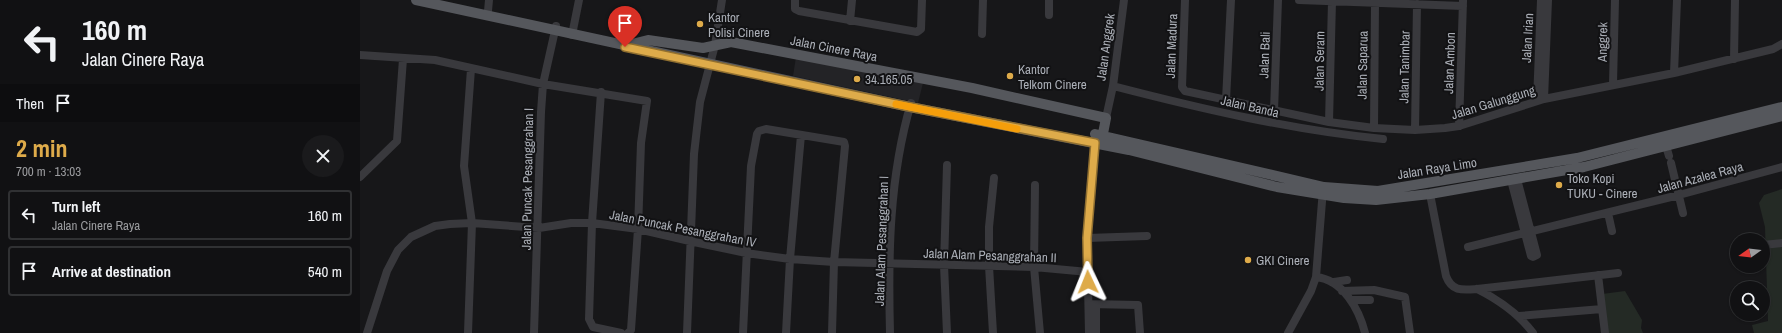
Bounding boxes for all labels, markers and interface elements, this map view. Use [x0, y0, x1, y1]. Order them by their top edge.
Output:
pin [608, 6, 642, 47]
place label: Kantor Polisi Cinere [708, 9, 770, 41]
text: 160 m [82, 11, 147, 49]
icon: arrive [614, 12, 636, 34]
street label: Jalan Anggrek [1092, 12, 1119, 82]
street label: Jalan Madura [1162, 13, 1181, 79]
street label: Jalan Irian [1518, 13, 1537, 63]
icon: left [16, 16, 68, 68]
marker: Kantor Polisi Cinere [695, 19, 705, 29]
street label: Anggrek [1594, 21, 1611, 63]
street label: Jalan Saparua [1353, 30, 1372, 100]
street label: Jalan Tanimbar [1395, 30, 1414, 104]
street label: Jalan Bali [1255, 31, 1274, 79]
street label: Jalan Seram [1310, 31, 1329, 91]
street label: Jalan Cinere Raya [789, 32, 879, 65]
street label: Jalan Ambon [1440, 32, 1459, 94]
text: Jalan Cinere Raya [82, 47, 204, 72]
place label: Kantor Telkom Cinere [1018, 61, 1087, 93]
place label: 34.165.05 [865, 71, 912, 88]
marker: Kantor Telkom Cinere [1005, 71, 1015, 81]
marker: 34.165.05 [852, 74, 862, 84]
street label: Jalan Galunggung [1449, 82, 1537, 123]
icon: arrive [52, 92, 74, 114]
street label: Jalan Banda [1219, 92, 1281, 121]
text: Then [16, 93, 44, 114]
street label: Jalan Puncak Pesanggrahan I [518, 108, 537, 250]
text: 2 min [16, 132, 67, 164]
button: close [302, 135, 344, 177]
street label: Jalan Raya Limo [1396, 154, 1478, 183]
street label: Jalan Azalea Raya [1655, 158, 1745, 197]
text: 700 m · 13:03 [16, 163, 81, 180]
place label: Toko Kopi TUKU - Cinere [1567, 170, 1638, 202]
street label: Jalan Alam Pesanggrahan I [871, 176, 892, 306]
marker: Toko Kopi TUKU - Cinere [1554, 180, 1564, 190]
text: Turn left [52, 196, 100, 217]
icon: left [18, 204, 40, 226]
text: 160 m [308, 205, 342, 226]
street label: Jalan Puncak Pesanggrahan IV [608, 206, 758, 251]
text: Jalan Cinere Raya [52, 217, 140, 234]
north arrow [1730, 233, 1770, 273]
map controls [1730, 233, 1770, 321]
street label: Jalan Alam Pesanggrahan II [923, 245, 1057, 266]
place label: GKI Cinere [1256, 252, 1309, 269]
marker: GKI Cinere [1243, 255, 1253, 265]
icon: arrive [18, 260, 40, 282]
text: Arrive at destination [52, 261, 171, 282]
text: 540 m [308, 261, 342, 282]
position arrow [1067, 261, 1109, 303]
button: search [1730, 281, 1770, 321]

